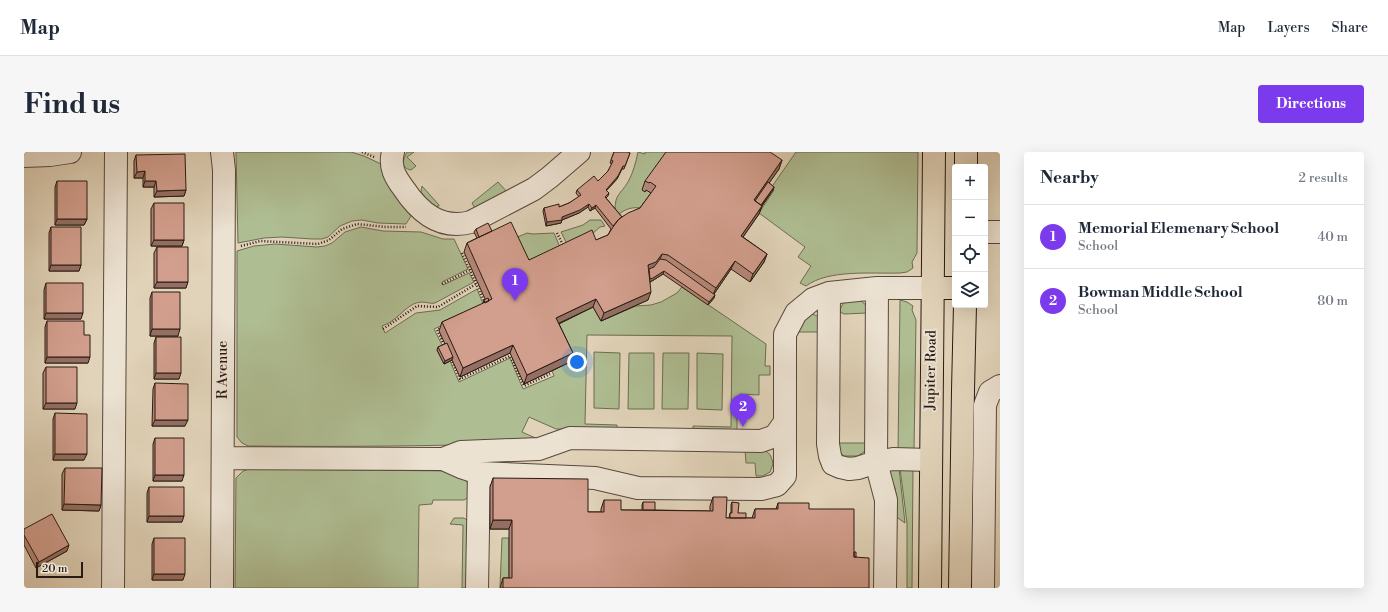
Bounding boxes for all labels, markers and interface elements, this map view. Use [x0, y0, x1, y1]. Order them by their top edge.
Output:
text: Map [20, 16, 60, 40]
text: Map [1218, 19, 1245, 37]
text: Layers [1267, 19, 1310, 37]
text: Share [1332, 19, 1368, 37]
button: Directions [1258, 85, 1364, 123]
text: Find us [24, 87, 120, 122]
map controls [952, 164, 988, 308]
button: + [952, 164, 988, 200]
text: Nearby [1040, 167, 1099, 189]
text: 2 results [1299, 170, 1348, 186]
button: − [952, 200, 988, 236]
text: Memorial Elemenary School [1078, 219, 1279, 238]
text: 1 [1050, 229, 1056, 245]
text: 40 m [1318, 229, 1348, 245]
button: locate [952, 236, 988, 272]
text: School [1078, 238, 1118, 254]
pin: 1 [502, 268, 528, 301]
button: layers [952, 272, 988, 308]
text: Bowman Middle School [1078, 283, 1243, 302]
text: 2 [1049, 293, 1057, 309]
text: 80 m [1317, 293, 1348, 309]
text: School [1078, 302, 1118, 318]
street label: Jupiter Road [921, 330, 941, 411]
street label: R Avenue [214, 341, 232, 399]
your location [567, 352, 587, 372]
pin: 2 [730, 394, 756, 427]
scale bar [36, 560, 83, 579]
text: 20 m [42, 562, 67, 576]

